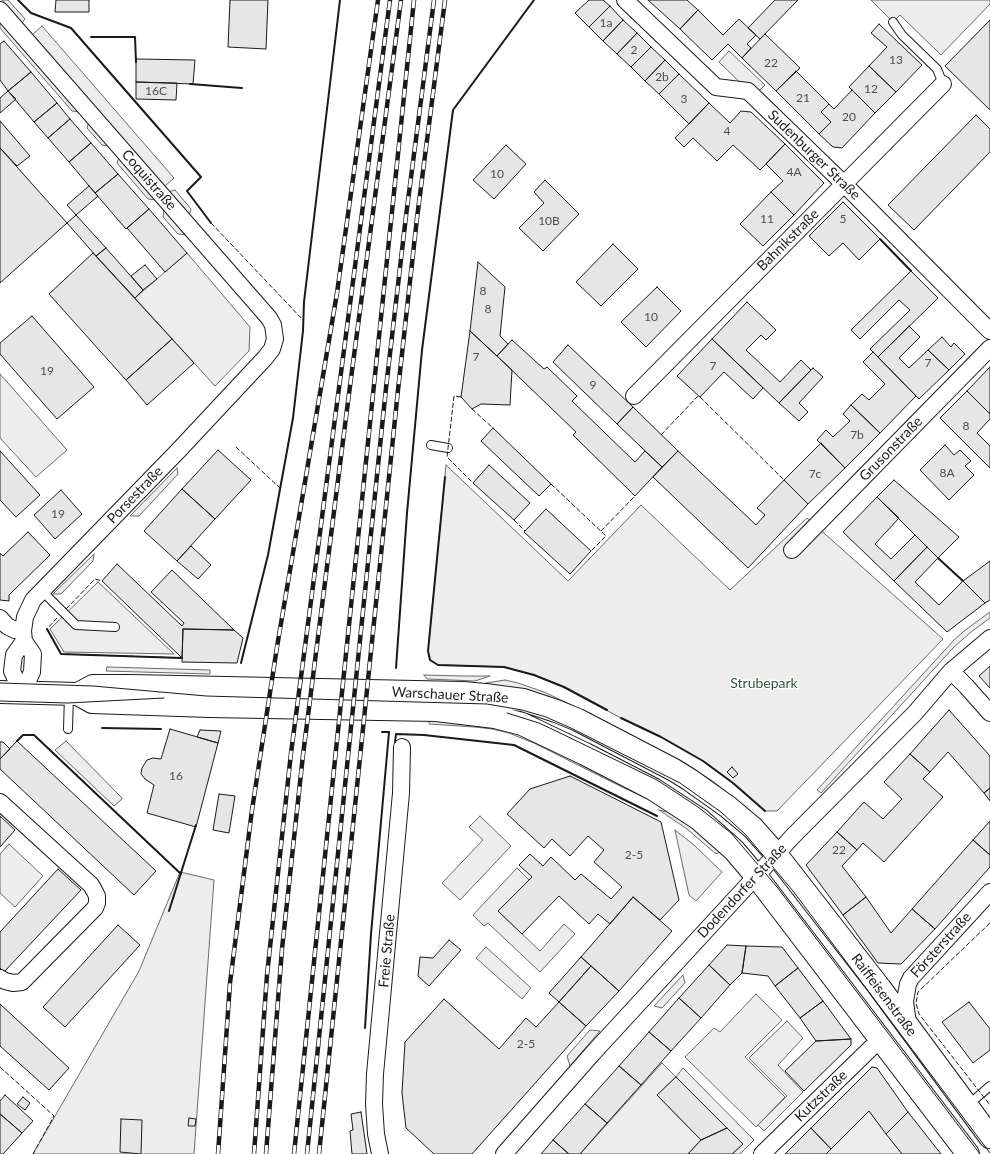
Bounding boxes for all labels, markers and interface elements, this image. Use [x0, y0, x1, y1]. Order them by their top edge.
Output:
house number: 1a [600, 16, 612, 30]
house number: 2 [631, 43, 637, 57]
house number: 13 [889, 53, 903, 67]
house number: 22 [764, 56, 778, 70]
house number: 2b [655, 70, 669, 84]
house number: 12 [864, 82, 878, 96]
house number: 16C [145, 84, 167, 98]
house number: 21 [796, 91, 810, 105]
house number: 3 [681, 92, 687, 106]
street label: Sudenburger Straße [764, 107, 864, 203]
house number: 20 [842, 110, 856, 124]
house number: 4 [724, 124, 730, 138]
street label: Coquistraße [118, 146, 180, 214]
house number: 4A [786, 165, 802, 179]
house number: 10 [490, 167, 504, 181]
street label: Bahnikstraße [754, 206, 822, 274]
house number: 11 [760, 212, 774, 226]
house number: 5 [840, 212, 846, 226]
house number: 10B [538, 214, 560, 228]
house number: 8 [480, 284, 486, 298]
house number: 8 [485, 302, 491, 316]
house number: 10 [644, 310, 658, 324]
house number: 7 [473, 350, 479, 364]
house number: 7 [925, 356, 931, 370]
house number: 7 [710, 359, 716, 373]
house number: 19 [40, 364, 54, 378]
house number: 9 [590, 378, 596, 392]
street label: Grusonstraße [856, 413, 926, 485]
house number: 8 [963, 419, 969, 433]
house number: 7b [850, 428, 864, 442]
street label: Porsestraße [104, 463, 166, 527]
house number: 8A [939, 466, 955, 480]
house number: 7c [809, 467, 821, 481]
house number: 19 [51, 507, 65, 521]
park label: Strubepark [730, 675, 798, 691]
street label: Warschauer Straße [391, 684, 509, 706]
house number: 16 [169, 769, 183, 783]
street label: Dodendorfer Straße [694, 840, 790, 942]
house number: 22 [832, 843, 846, 857]
house number: 2-5 [625, 848, 643, 862]
street label: Försterstraße [907, 909, 975, 981]
street label: Freie Straße [375, 914, 399, 988]
street label: Raiffeisenstraße [848, 951, 920, 1039]
house number: 2-5 [517, 1037, 535, 1051]
street label: Kutzstraße [791, 1067, 851, 1125]

